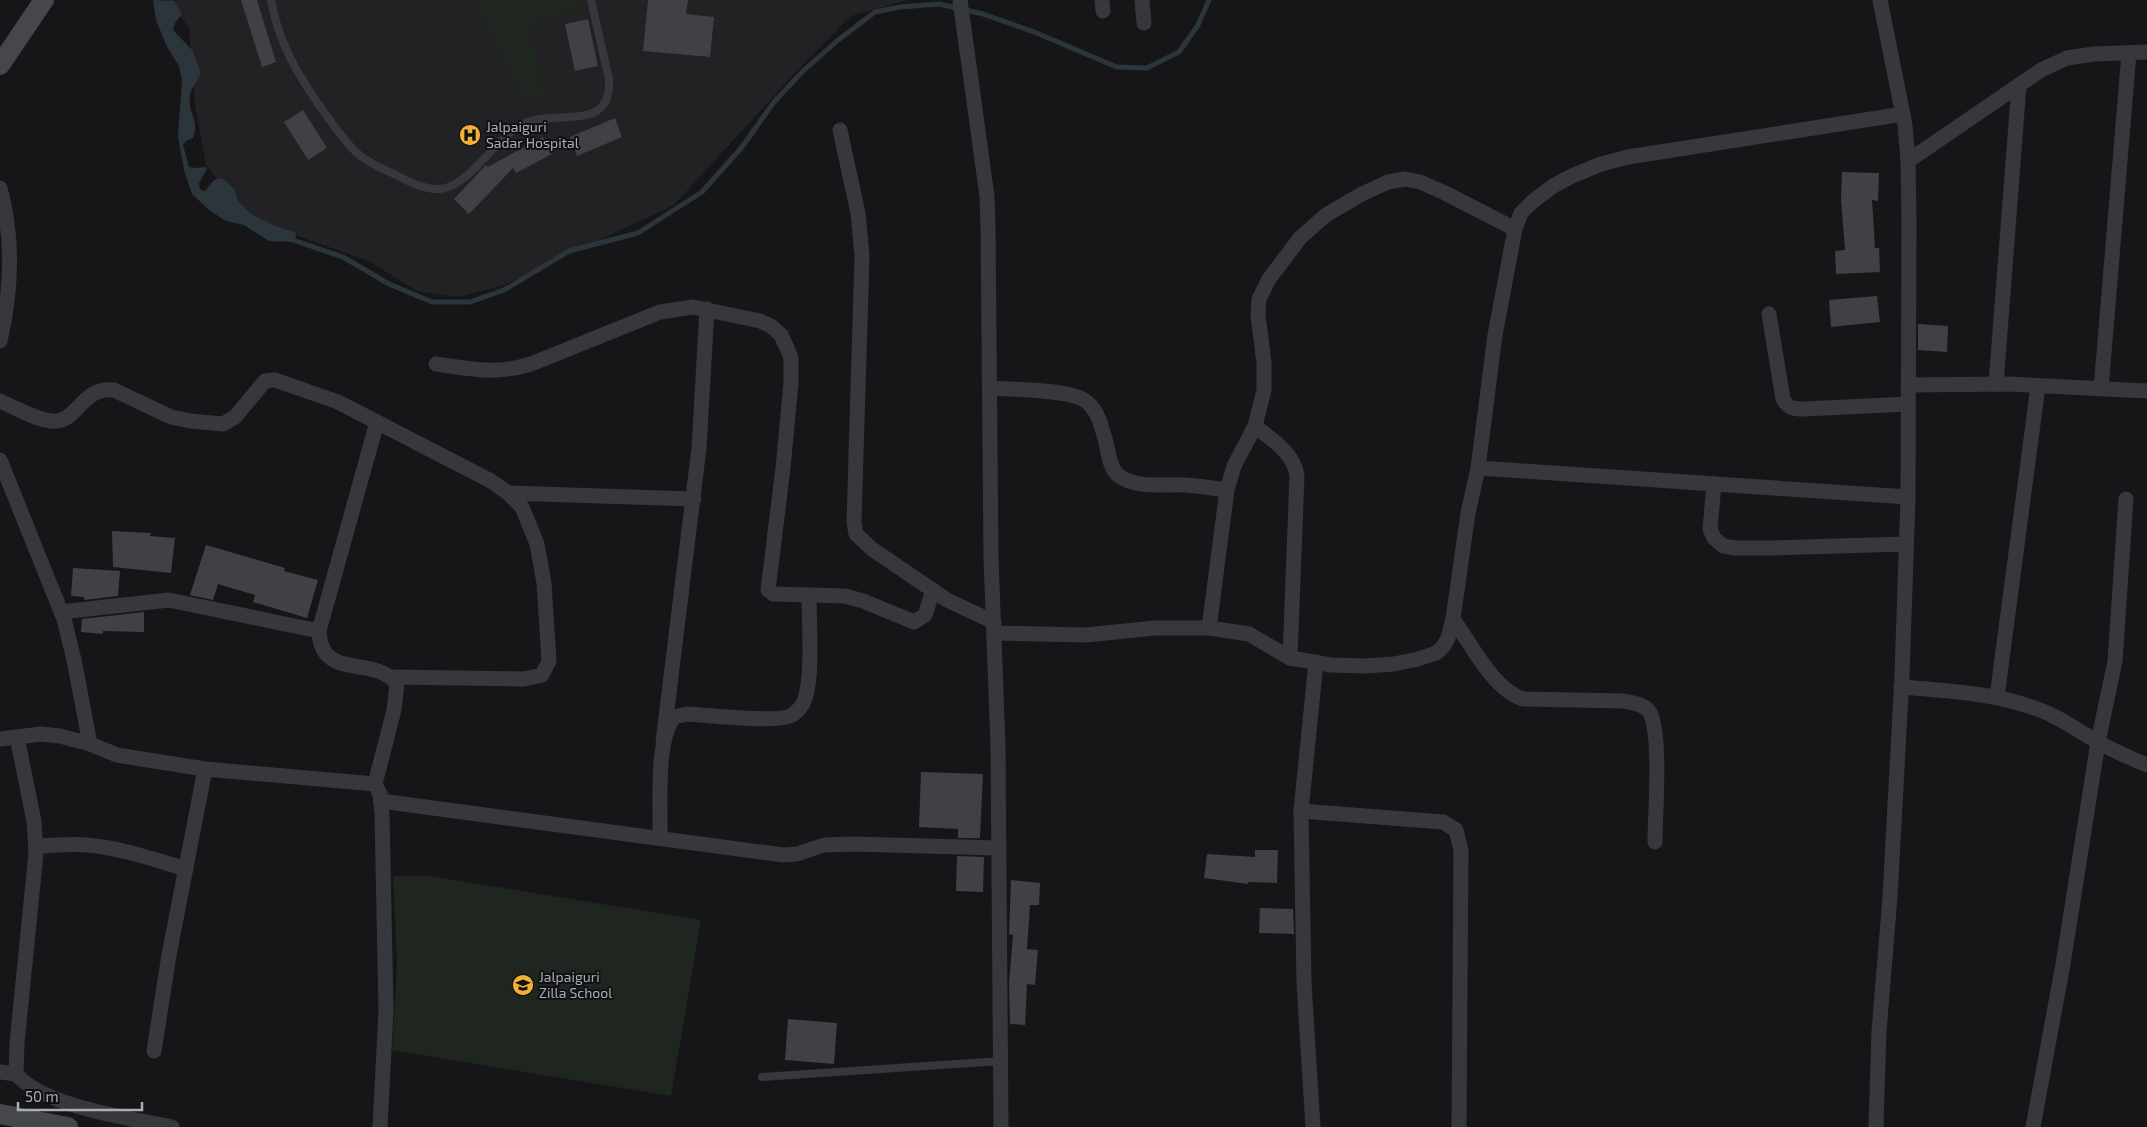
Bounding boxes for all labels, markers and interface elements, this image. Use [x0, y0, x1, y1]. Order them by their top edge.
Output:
place label: Jalpaiguri Sadar Hospital [486, 118, 580, 151]
hospital icon: Jalpaiguri Sadar Hospital [458, 123, 482, 147]
place label: Jalpaiguri Zilla School [539, 968, 613, 1001]
school or university icon: Jalpaiguri Zilla School [511, 973, 535, 997]
scale bar [18, 1080, 141, 1112]
text: 50 m [25, 1087, 59, 1105]

